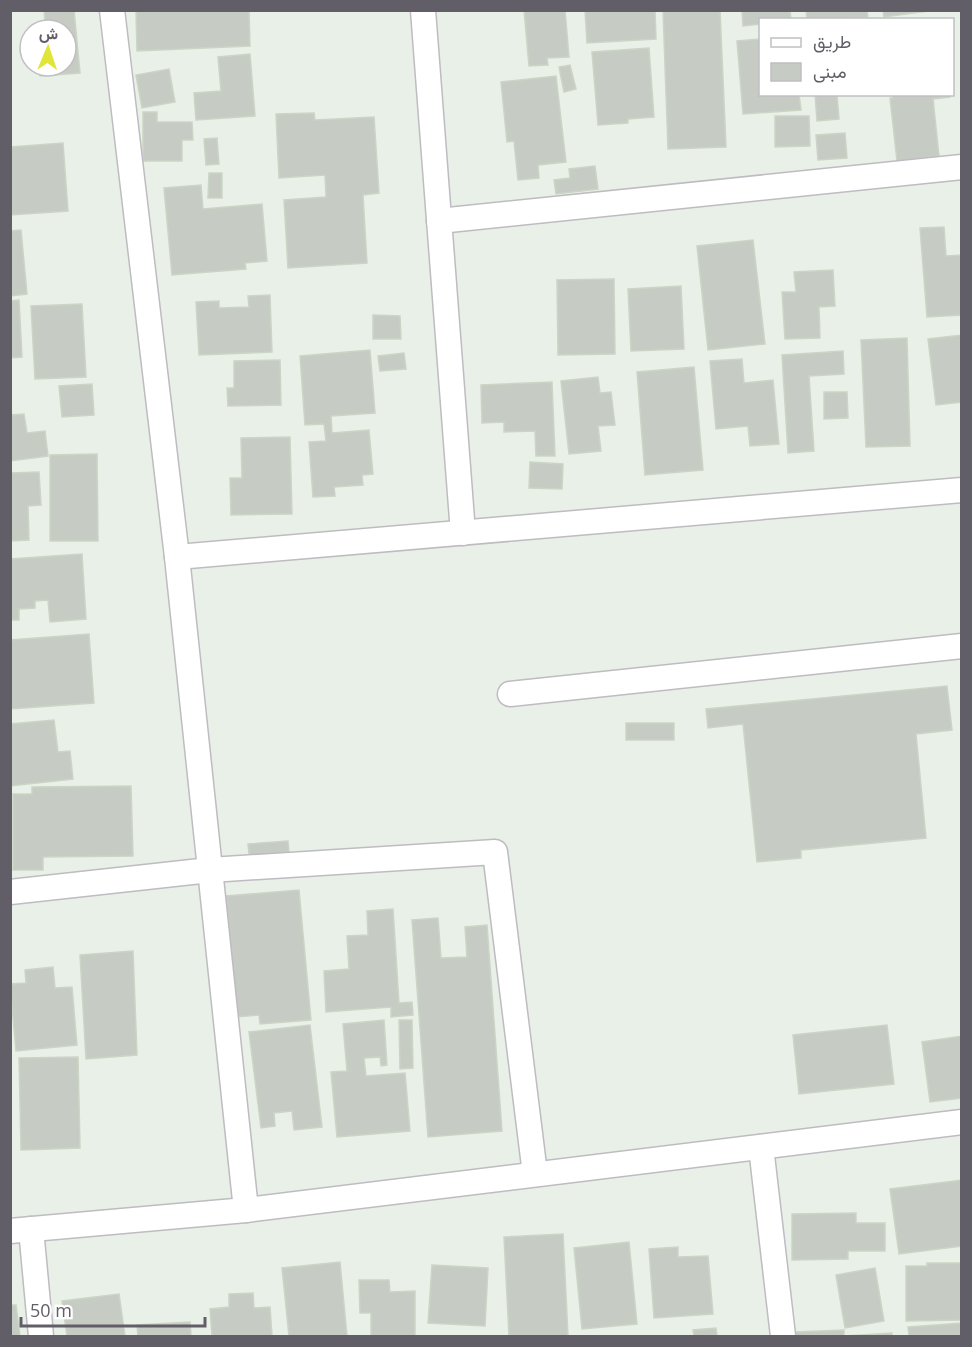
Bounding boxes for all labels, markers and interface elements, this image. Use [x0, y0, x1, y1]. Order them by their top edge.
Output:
north arrow [18, 18, 78, 78]
legend [759, 18, 954, 96]
text: ش [39, 22, 59, 44]
text: طريق [813, 29, 851, 53]
text: مبنى [813, 59, 847, 83]
scale bar [21, 1290, 206, 1328]
text: 50 m [30, 1298, 72, 1322]

